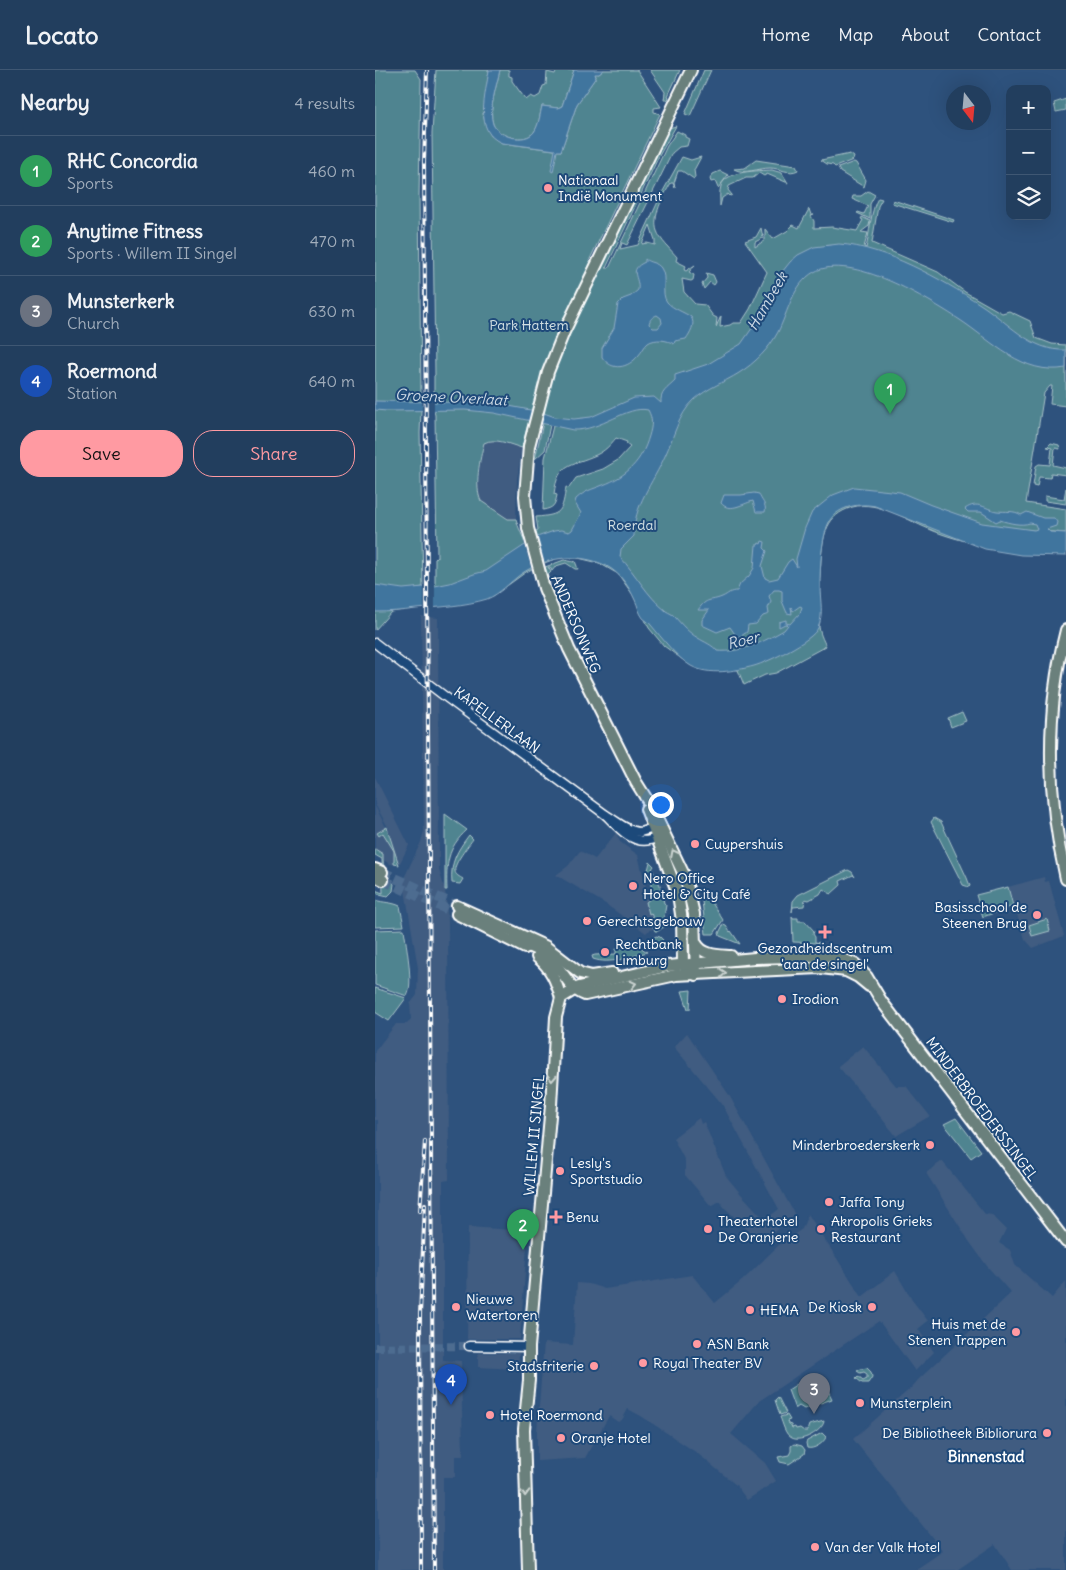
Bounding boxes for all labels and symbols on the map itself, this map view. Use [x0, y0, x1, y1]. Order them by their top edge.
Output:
north arrow [946, 85, 991, 130]
place label: Nationaal Indië Monument [558, 171, 662, 205]
marker: Nationaal Indië Monument [542, 182, 554, 194]
water label: Hambeek [743, 267, 792, 334]
park label: Park Hattem [489, 316, 569, 334]
pin: 1 [874, 373, 906, 414]
water label: Groene Overlaat [394, 385, 509, 410]
park label: Roerdal [607, 516, 657, 534]
street label: ANDERSONWEG [547, 572, 605, 676]
water label: Roer [725, 626, 763, 653]
street label: KAPELLERLAAN [450, 683, 544, 757]
your location [648, 792, 674, 818]
place label: Cuypershuis [705, 835, 783, 853]
marker: Cuypershuis [689, 838, 701, 850]
one-way arrow [670, 849, 680, 858]
place label: Nero Office Hotel & City Café [643, 869, 751, 903]
marker: Nero Office Hotel & City Café [627, 880, 639, 892]
place label: Basisschool de Steenen Brug [934, 898, 1027, 932]
marker: Basisschool de Steenen Brug [1031, 909, 1043, 921]
place label: Gerechtsgebouw [597, 912, 704, 930]
marker: Gerechtsgebouw [581, 915, 593, 927]
marker: Gezondheidscentrum 'aan de singel' [819, 926, 831, 938]
place label: Rechtbank Limburg [615, 935, 682, 969]
place label: Gezondheidscentrum 'aan de singel' [757, 939, 893, 973]
marker: Rechtbank Limburg [599, 946, 611, 958]
one-way arrow [719, 968, 727, 979]
one-way arrow [628, 979, 637, 990]
place label: Irodion [792, 990, 839, 1008]
marker: Irodion [776, 993, 788, 1005]
street label: MINDERBROEDERSSINGEL [922, 1033, 1042, 1185]
street label: WILLEM II SINGEL [520, 1073, 548, 1197]
one-way arrow [547, 1075, 558, 1083]
place label: Minderbroederskerk [792, 1136, 920, 1154]
marker: Minderbroederskerk [924, 1139, 936, 1151]
place label: Lesly's Sportstudio [570, 1154, 643, 1188]
marker: Lesly's Sportstudio [554, 1165, 566, 1177]
place label: Jaffa Tony [839, 1193, 905, 1211]
marker: Jaffa Tony [823, 1196, 835, 1208]
place label: Benu [566, 1208, 599, 1226]
pin: 2 [507, 1209, 539, 1250]
marker: Benu [550, 1211, 562, 1223]
place label: Theaterhotel De Oranjerie [718, 1212, 798, 1246]
place label: Akropolis Grieks Restaurant [831, 1212, 932, 1246]
marker: Theaterhotel De Oranjerie [702, 1223, 714, 1235]
marker: Akropolis Grieks Restaurant [815, 1223, 827, 1235]
place label: Nieuwe Watertoren [466, 1290, 538, 1324]
place label: De Kiosk [808, 1298, 862, 1316]
marker: Nieuwe Watertoren [450, 1301, 462, 1313]
place label: HEMA [760, 1301, 799, 1319]
marker: De Kiosk [866, 1301, 878, 1313]
marker: HEMA [744, 1304, 756, 1316]
place label: Huis met de Stenen Trappen [908, 1315, 1006, 1349]
marker: Huis met de Stenen Trappen [1010, 1326, 1022, 1338]
place label: ASN Bank [707, 1335, 769, 1353]
marker: ASN Bank [691, 1338, 703, 1350]
place label: Royal Theater BV [653, 1354, 762, 1372]
place label: Stadsfriterie [507, 1357, 584, 1375]
marker: Royal Theater BV [637, 1357, 649, 1369]
marker: Stadsfriterie [588, 1360, 600, 1372]
pin: 4 [435, 1364, 467, 1405]
pin: 3 [798, 1373, 830, 1414]
place label: Munsterplein [870, 1394, 952, 1412]
marker: Munsterplein [854, 1397, 866, 1409]
place label: Hotel Roermond [500, 1406, 603, 1424]
marker: Hotel Roermond [484, 1409, 496, 1421]
place label: De Bibliotheek Bibliorura [882, 1424, 1037, 1442]
marker: De Bibliotheek Bibliorura [1041, 1427, 1053, 1439]
place label: Oranje Hotel [571, 1429, 651, 1447]
marker: Oranje Hotel [555, 1432, 567, 1444]
district label: Binnenstad [948, 1447, 1024, 1466]
one-way arrow [520, 1490, 530, 1497]
place label: Van der Valk Hotel [825, 1538, 940, 1556]
marker: Van der Valk Hotel [809, 1541, 821, 1553]

